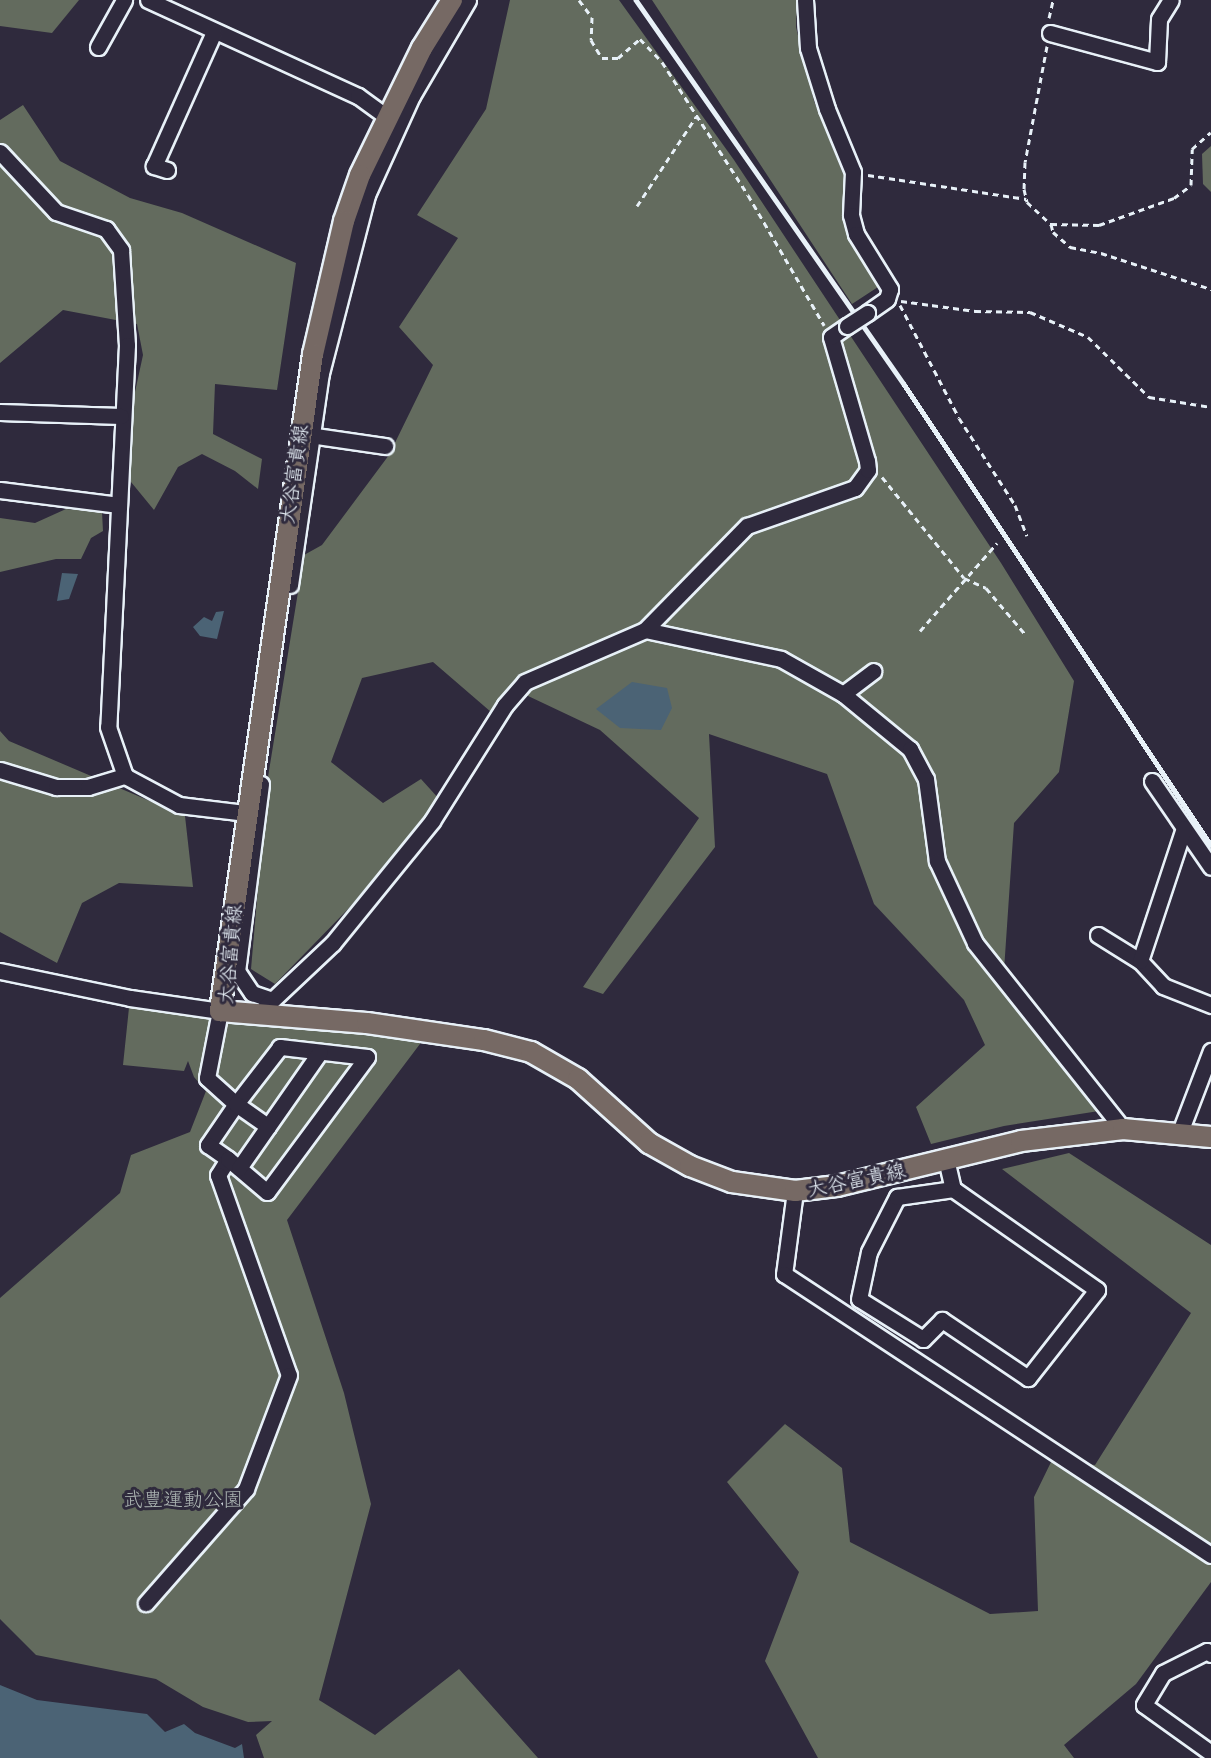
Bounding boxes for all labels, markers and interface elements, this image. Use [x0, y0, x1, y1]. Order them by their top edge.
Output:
street label: 大谷富貴線 [274, 423, 312, 525]
street label: 大谷富貴線 [213, 903, 245, 1005]
street label: 大谷富貴線 [805, 1157, 907, 1201]
park label: 武豊運動公園 [123, 1486, 243, 1510]

